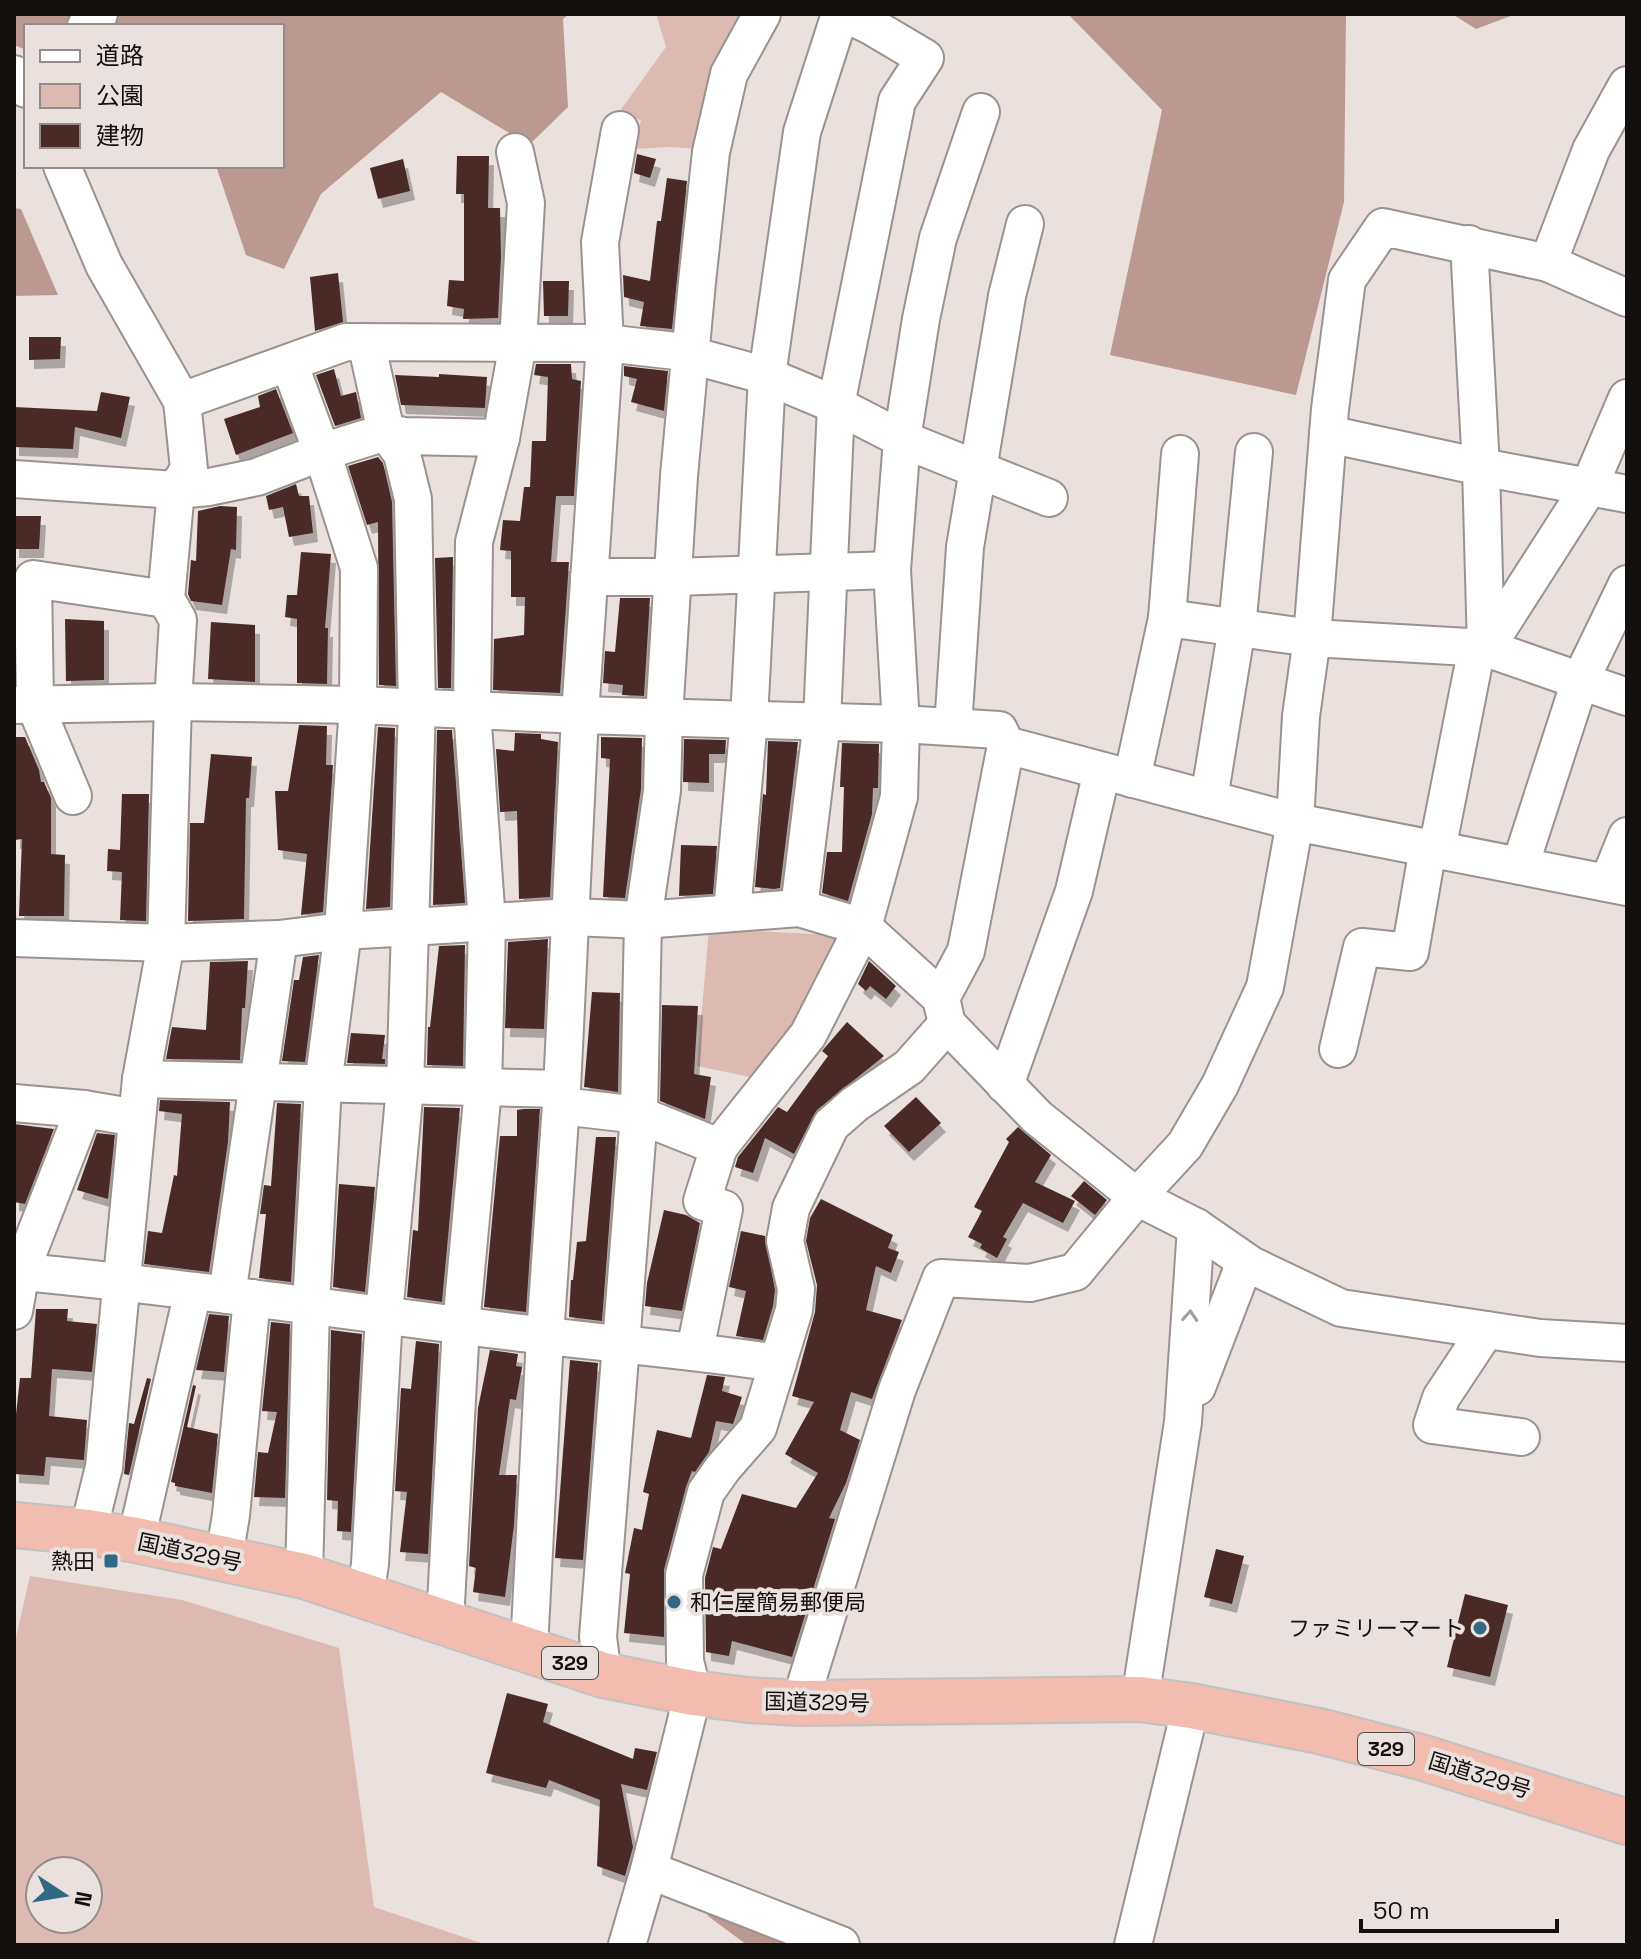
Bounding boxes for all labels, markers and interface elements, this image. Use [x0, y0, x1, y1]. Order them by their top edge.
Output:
legend [24, 24, 284, 168]
text: 道路 [96, 40, 144, 71]
text: 公園 [96, 80, 144, 111]
text: 建物 [96, 120, 144, 151]
one-way arrow [1181, 1309, 1198, 1322]
street label: 国道329号 [135, 1527, 245, 1577]
place label: 熱田 [51, 1547, 95, 1575]
marker: 熱田 [102, 1552, 120, 1570]
place label: 和仁屋簡易郵便局 [690, 1588, 866, 1616]
marker: 和仁屋簡易郵便局 [665, 1593, 683, 1611]
place label: ファミリーマート [1288, 1614, 1464, 1642]
marker: ファミリーマート [1471, 1619, 1489, 1637]
road number: 329 [542, 1647, 598, 1679]
street label: 国道329号 [764, 1687, 870, 1717]
road number: 329 [1358, 1733, 1414, 1765]
street label: 国道329号 [1425, 1746, 1535, 1804]
north arrow [24, 1855, 104, 1935]
scale bar [1361, 1883, 1557, 1933]
text: N [68, 1889, 99, 1909]
text: 50 m [1373, 1895, 1430, 1926]

